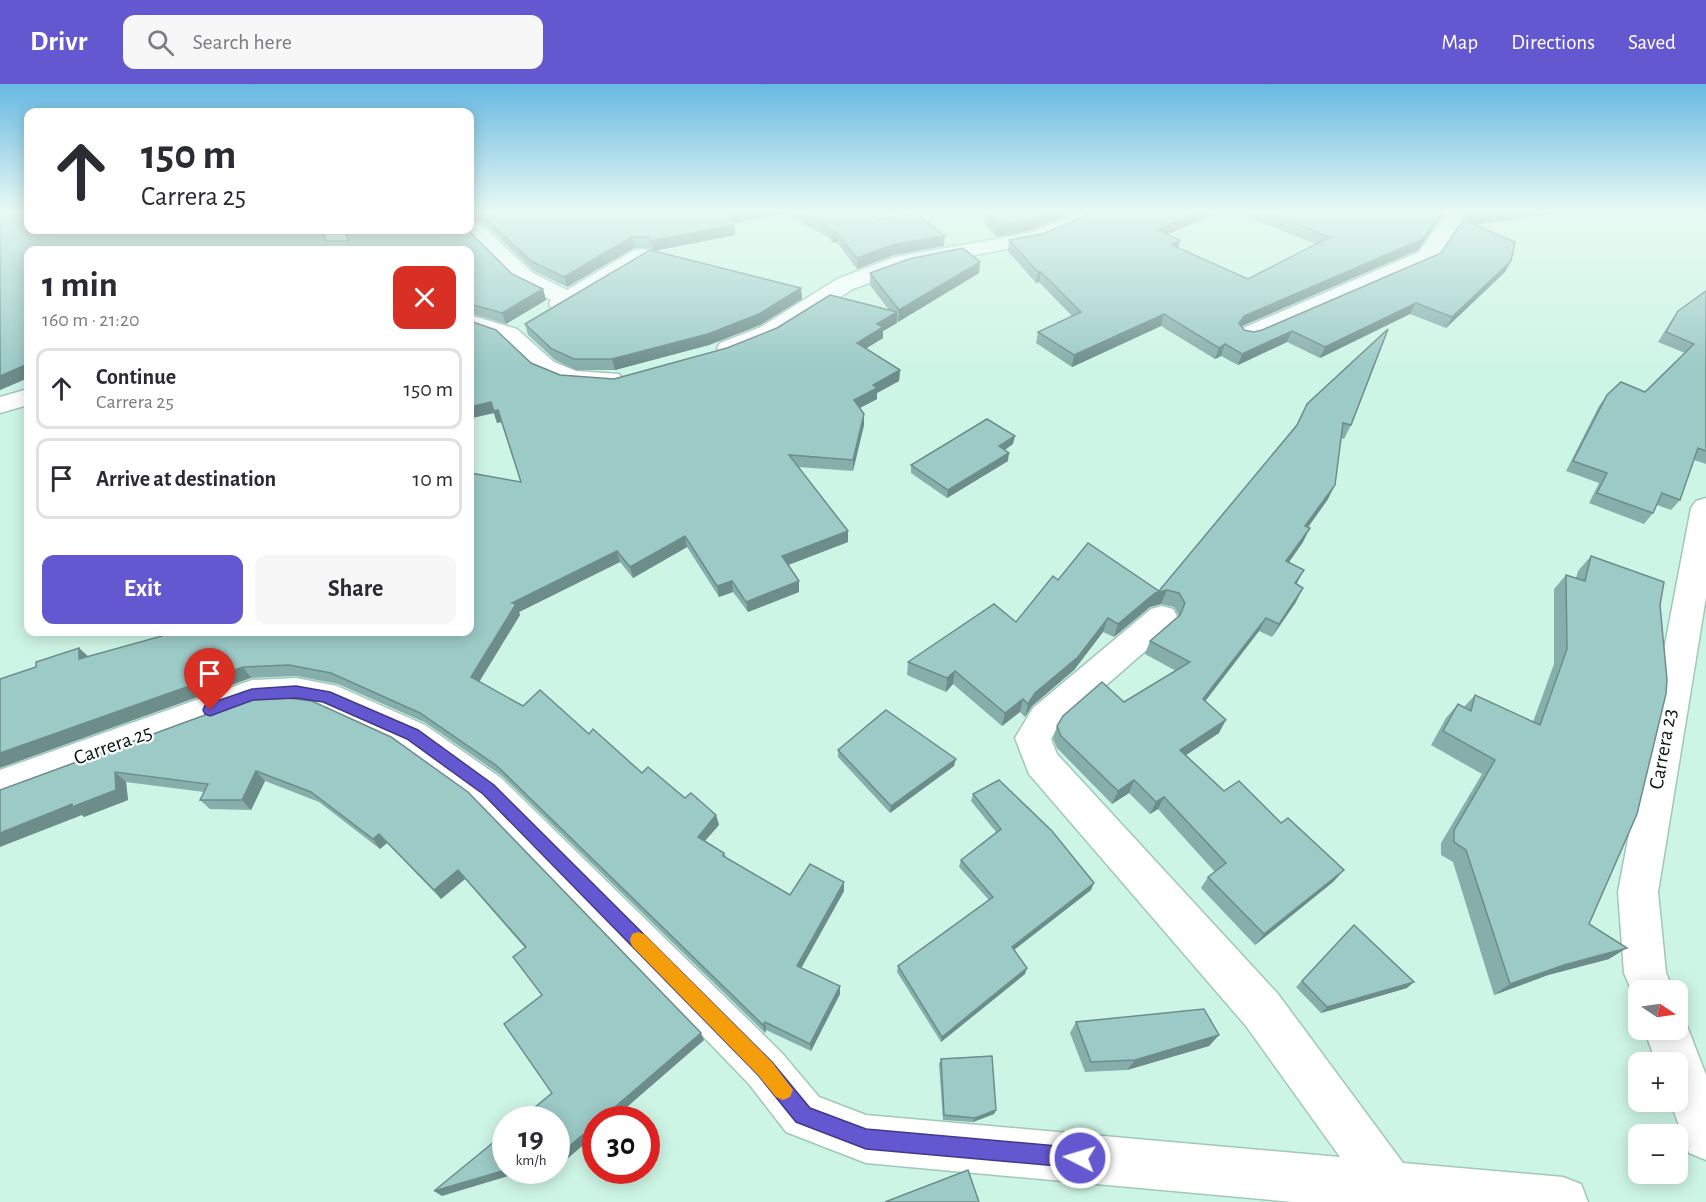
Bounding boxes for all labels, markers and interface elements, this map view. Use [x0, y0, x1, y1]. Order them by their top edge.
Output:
search box [123, 15, 543, 69]
icon: search [144, 26, 177, 59]
text: Drivr [30, 28, 87, 56]
text: Search here [192, 31, 292, 53]
text: Map [1442, 32, 1478, 53]
text: Directions [1511, 32, 1595, 53]
text: Saved [1628, 32, 1676, 53]
icon: ahead [42, 132, 120, 210]
text: 150 m [141, 134, 236, 176]
text: Carrera 25 [141, 183, 246, 210]
button: close [393, 266, 456, 329]
text: 1 min [42, 267, 118, 303]
text: 160 m · 21:20 [42, 310, 140, 330]
text: Continue [96, 366, 176, 388]
icon: ahead [45, 372, 78, 405]
text: 150 m [403, 378, 453, 400]
text: Carrera 25 [96, 392, 174, 412]
icon: arrive [45, 462, 78, 495]
text: Arrive at destination [96, 468, 276, 490]
text: 10 m [413, 468, 453, 490]
button: Exit [42, 555, 243, 624]
button: Share [255, 555, 456, 624]
pin [184, 648, 235, 710]
icon: arrive [193, 657, 226, 690]
street label: Carrera 23 [1646, 707, 1680, 791]
street label: Carrera 25 [71, 721, 155, 769]
north arrow [1628, 980, 1688, 1040]
map controls [1628, 980, 1688, 1184]
button: + [1628, 1052, 1688, 1112]
speed limit sign: 30 [582, 1106, 660, 1184]
text: 19 [518, 1123, 544, 1153]
button: − [1628, 1124, 1688, 1184]
position arrow [1048, 1126, 1112, 1190]
text: km/h [516, 1153, 546, 1168]

